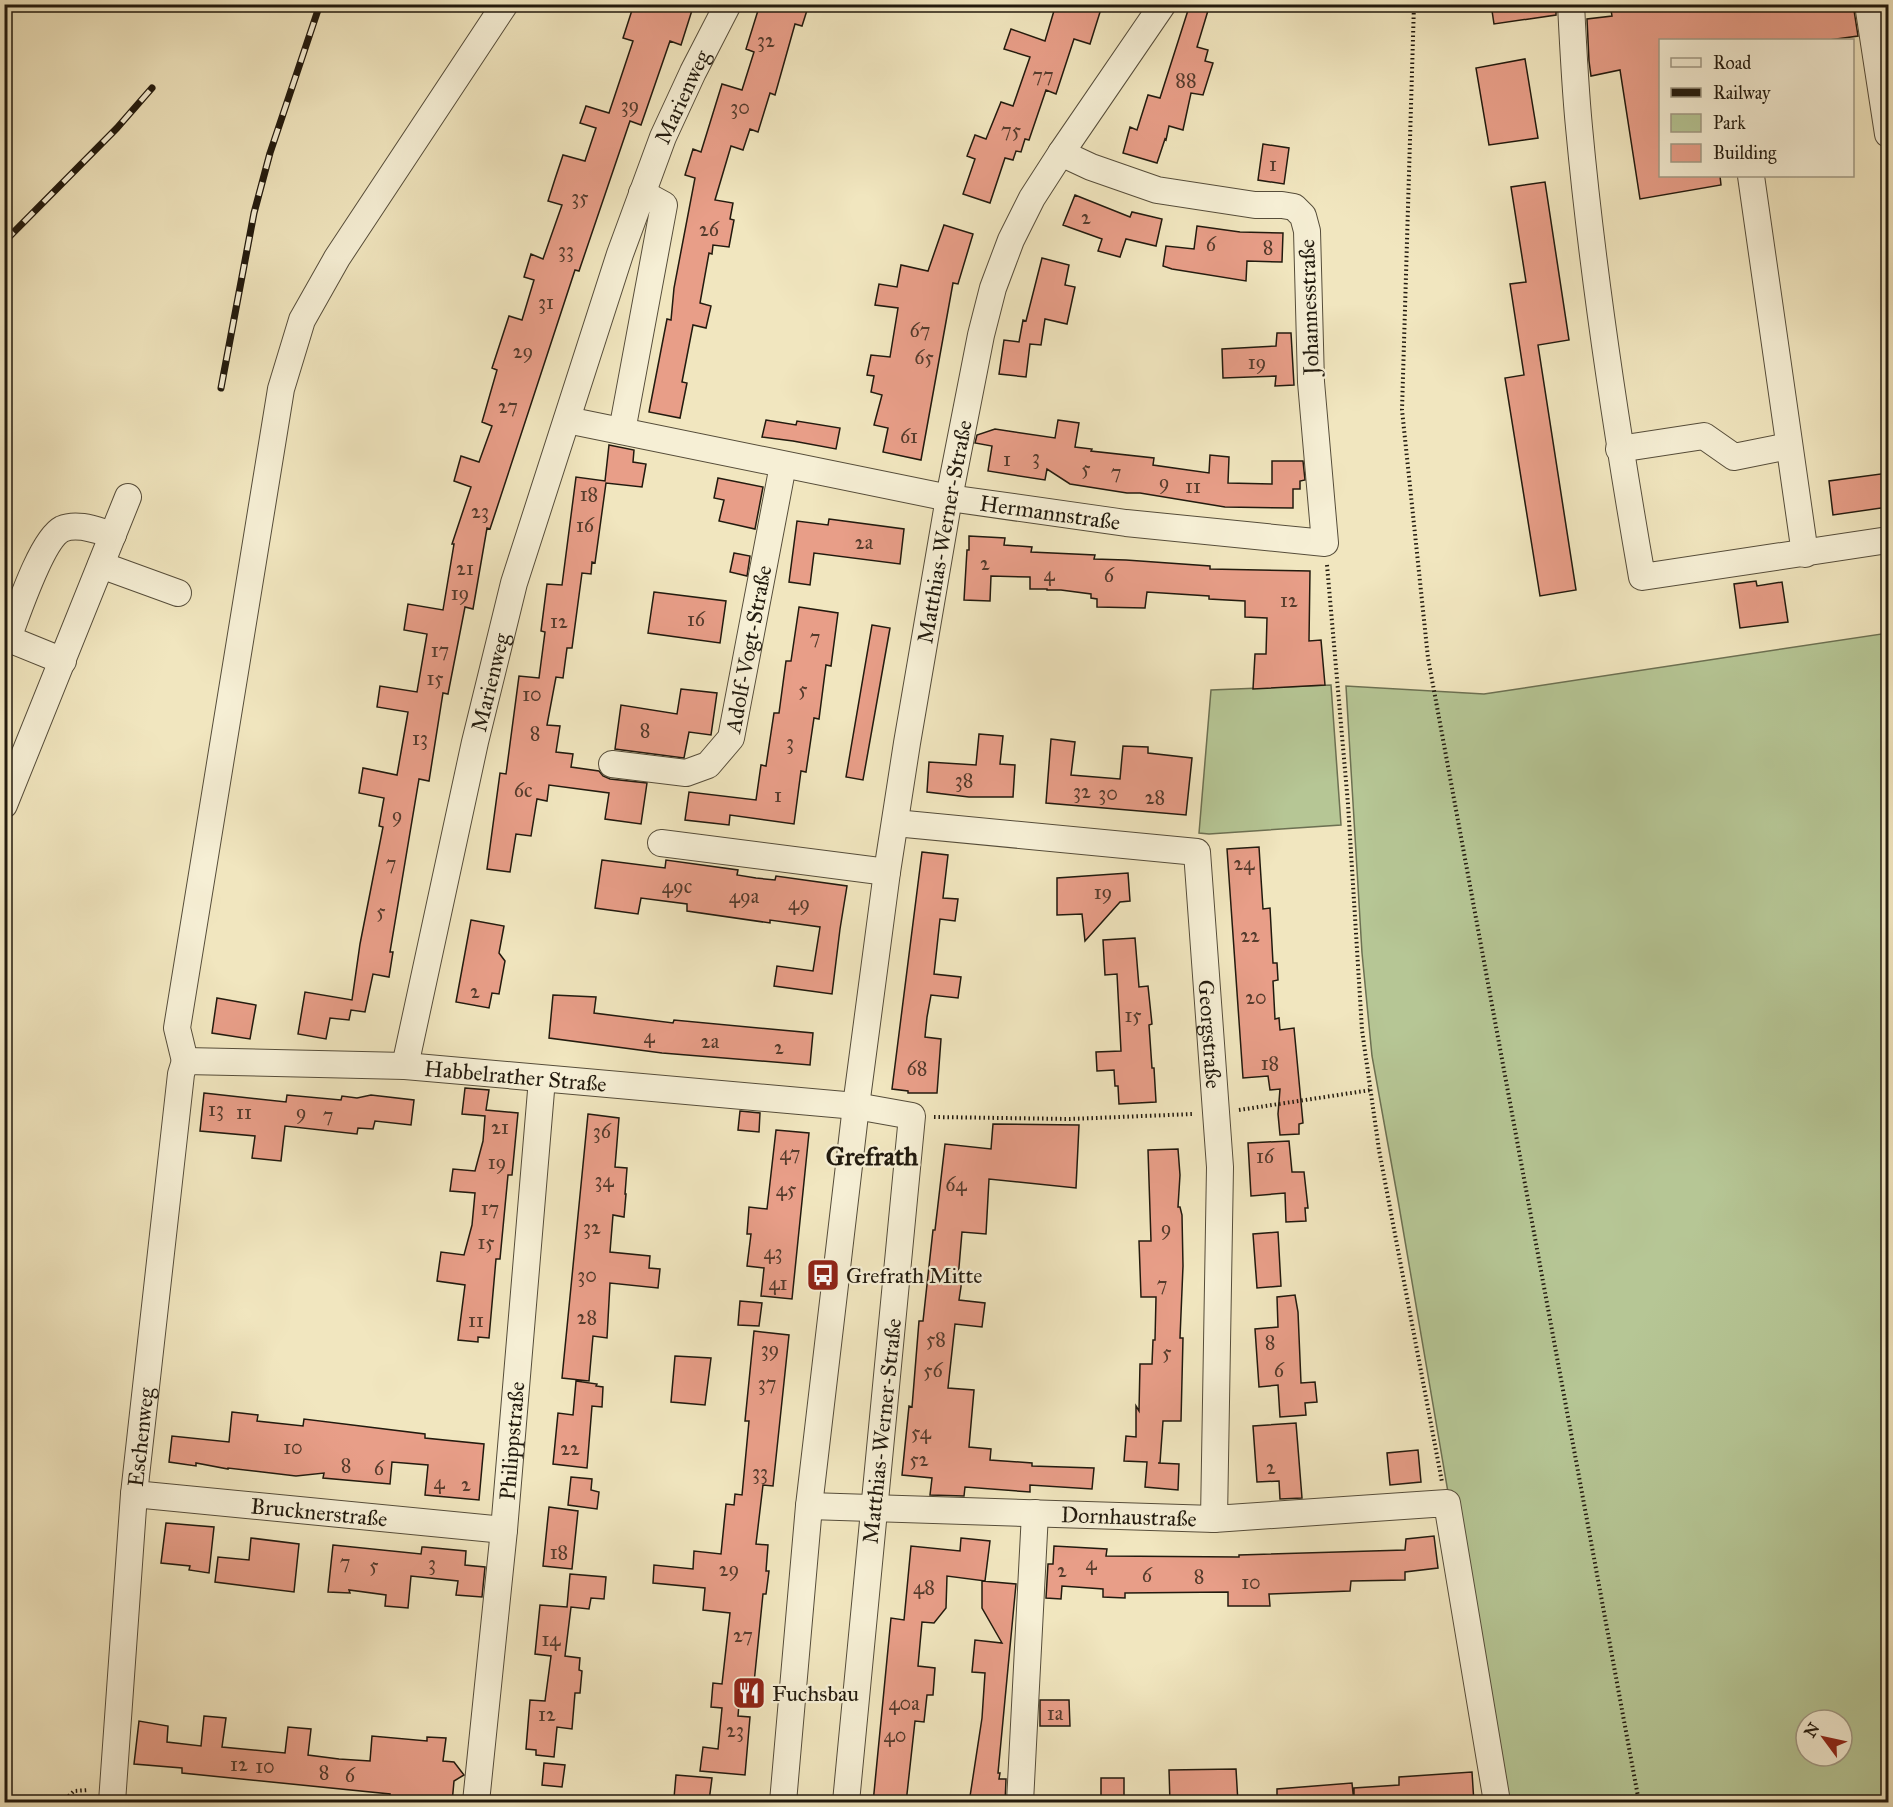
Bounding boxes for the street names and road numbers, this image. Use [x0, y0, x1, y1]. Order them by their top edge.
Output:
street label: Marienweg [648, 44, 716, 148]
street label: Johannesstraße [1293, 239, 1325, 377]
street label: Matthias-Werner-Straße [911, 418, 978, 646]
street label: Hermannstraße [978, 489, 1122, 536]
street label: Adolf-Vogt-Straße [719, 563, 777, 736]
street label: Marienweg [465, 629, 515, 734]
street label: Georgstraße [1193, 979, 1228, 1089]
street label: Habbelrather Straße [423, 1054, 608, 1097]
street label: Matthias-Werner-Straße [857, 1317, 907, 1545]
street label: Philippstraße [493, 1380, 530, 1501]
street label: Eschenweg [121, 1385, 159, 1488]
street label: Brucknerstraße [249, 1492, 389, 1532]
street label: Dornhaustraße [1060, 1501, 1197, 1532]

